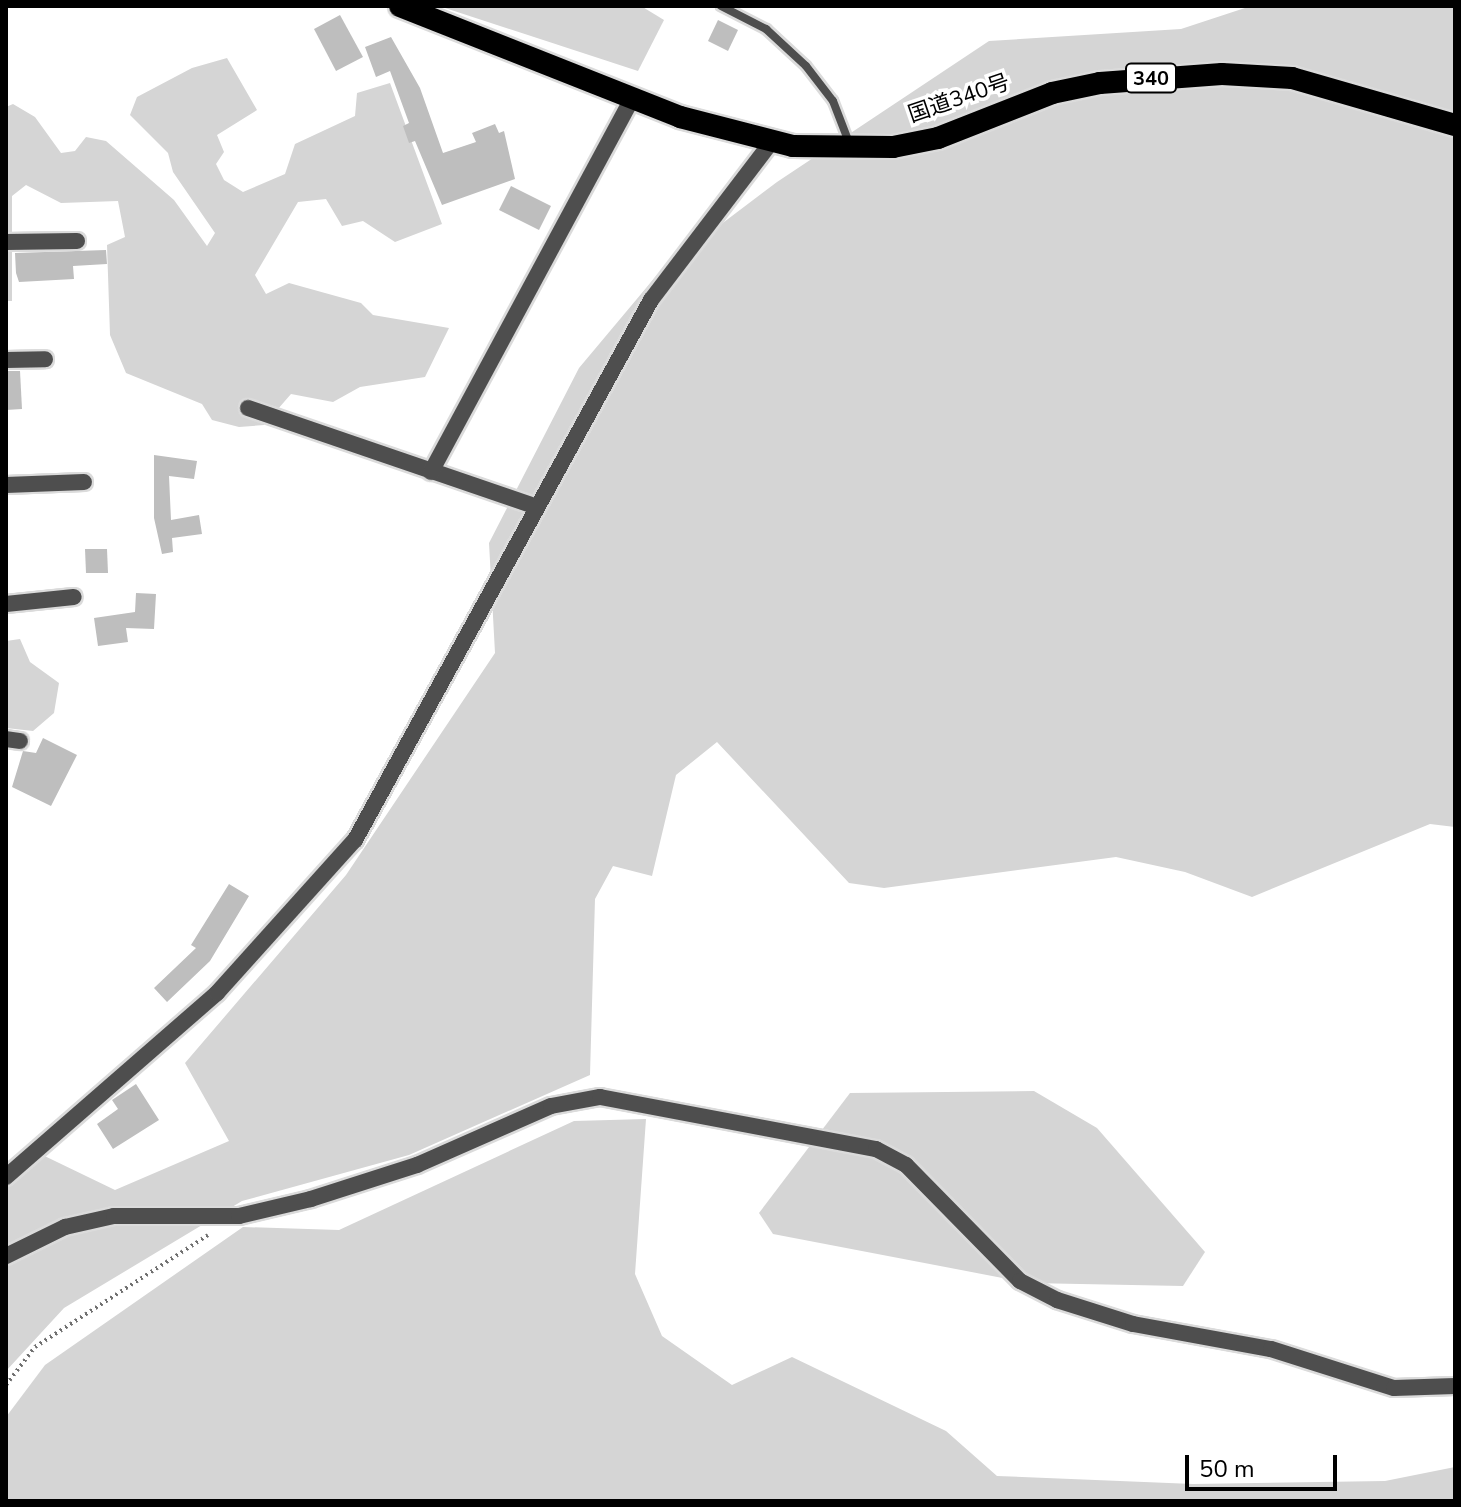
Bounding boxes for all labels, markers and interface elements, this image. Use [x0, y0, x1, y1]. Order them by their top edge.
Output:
road number: 340 [1125, 62, 1177, 94]
street label: 国道340号 [905, 69, 1013, 129]
scale bar [1189, 1439, 1341, 1489]
text: 50 m [1199, 1453, 1255, 1485]

